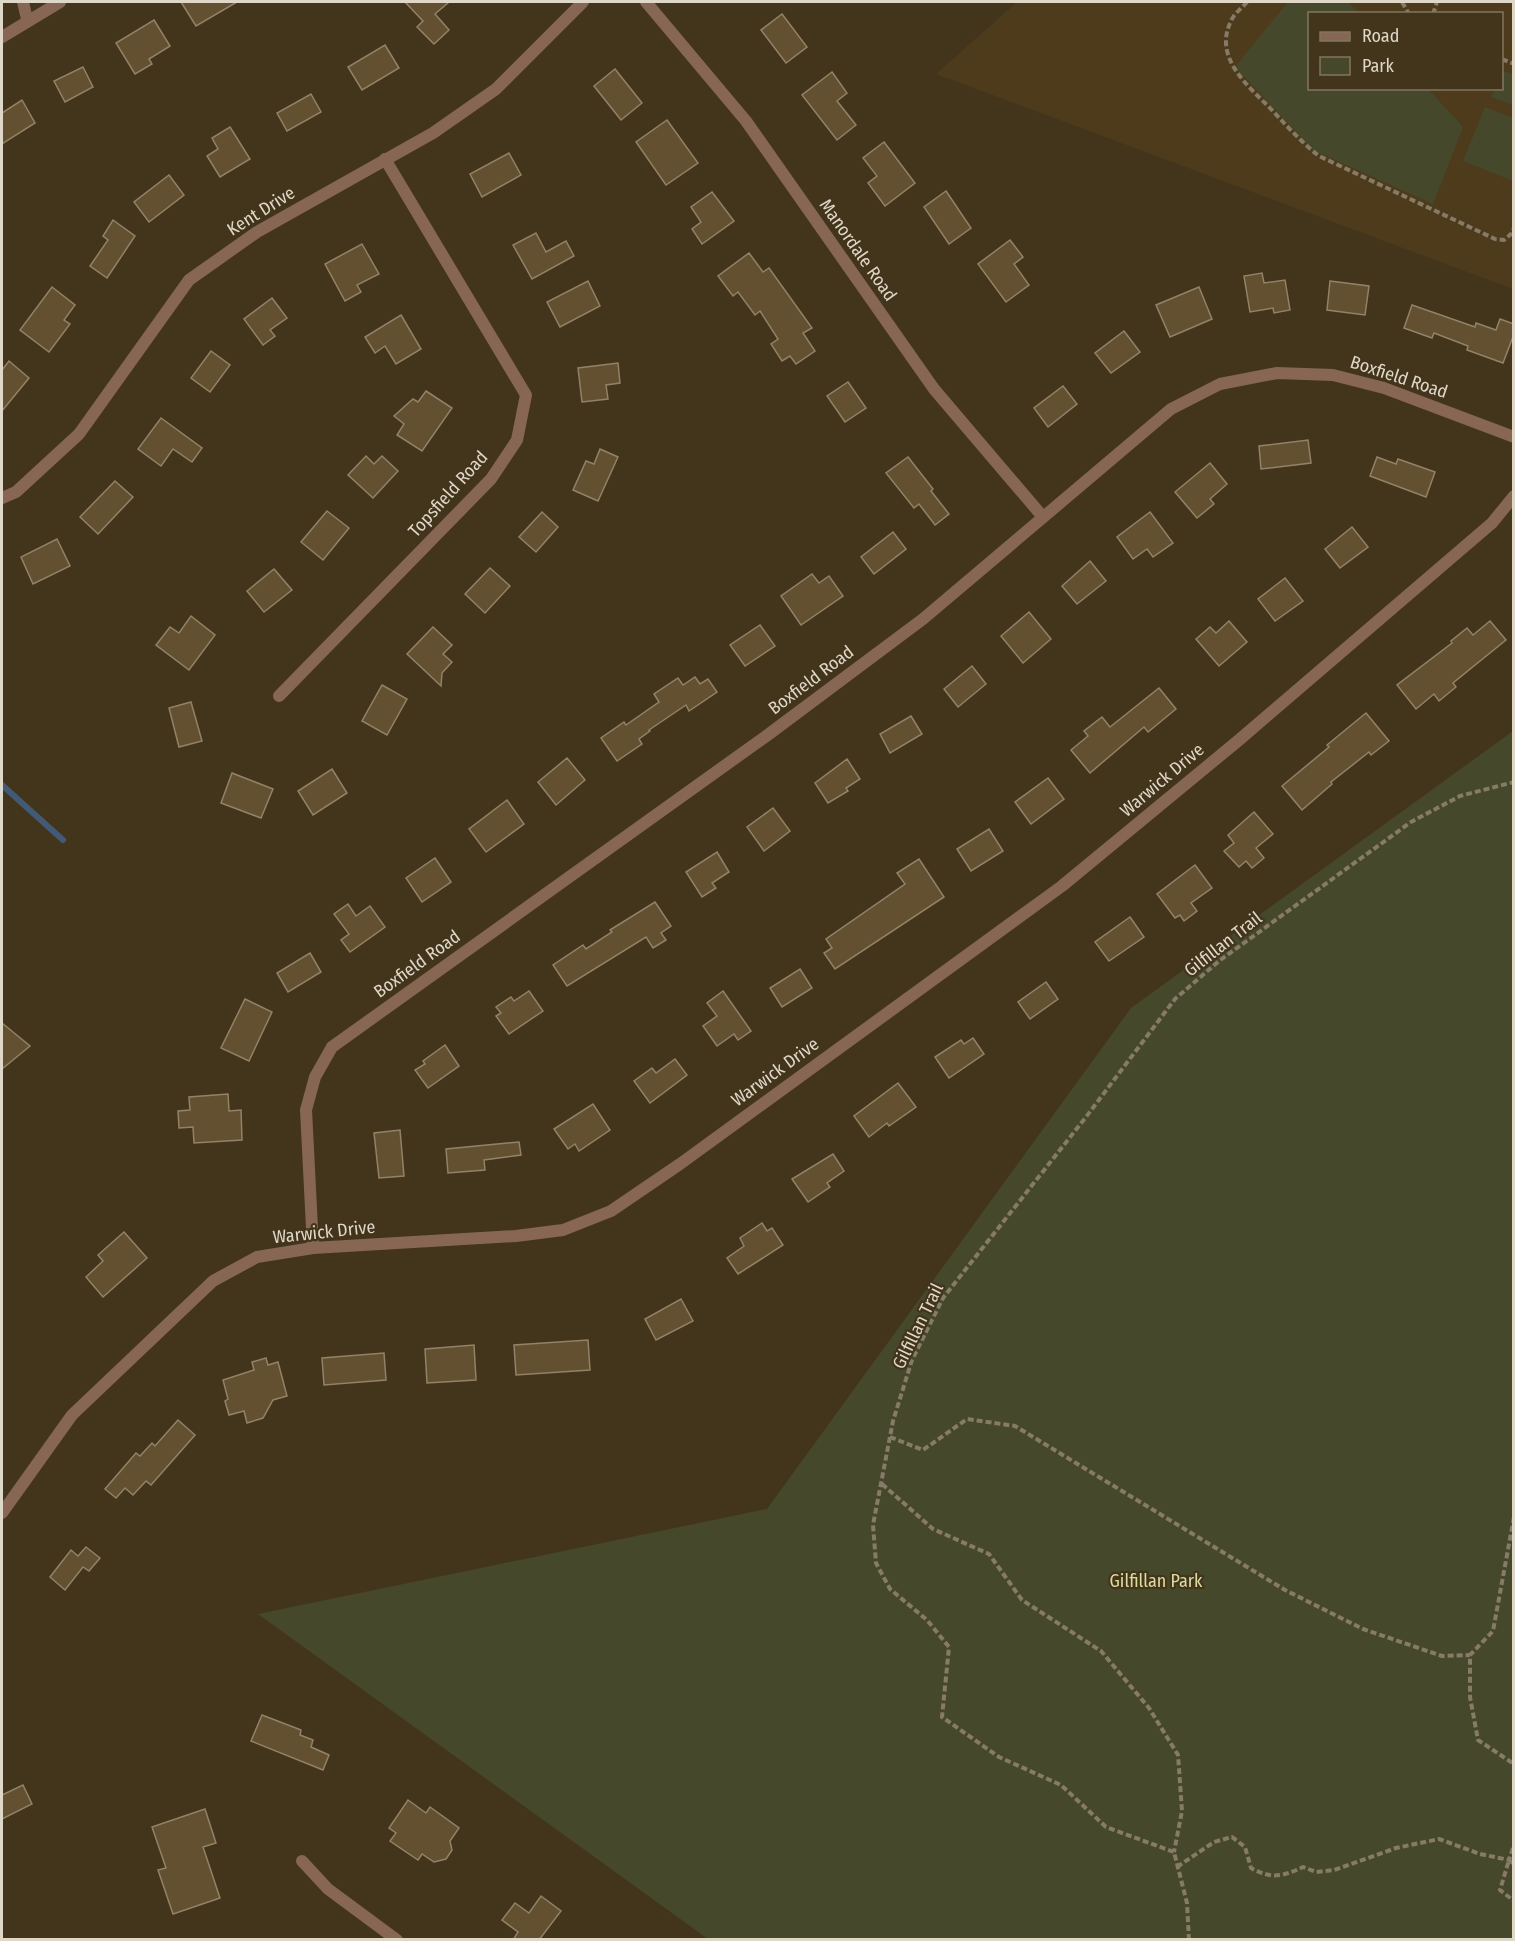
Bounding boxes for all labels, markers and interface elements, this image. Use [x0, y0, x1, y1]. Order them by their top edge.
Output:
legend [1308, 12, 1503, 90]
text: Road [1362, 25, 1399, 47]
text: Park [1362, 55, 1395, 77]
street label: Kent Drive [223, 182, 299, 240]
street label: Manordale Road [815, 195, 901, 305]
street label: Boxfield Road [1347, 351, 1451, 403]
street label: Topsfield Road [404, 446, 492, 542]
street label: Boxfield Road [764, 641, 858, 719]
street label: Warwick Drive [1116, 738, 1209, 821]
street label: Gilfillan Trail [1180, 907, 1266, 981]
street label: Boxfield Road [370, 925, 464, 1003]
street label: Warwick Drive [727, 1033, 823, 1111]
street label: Warwick Drive [272, 1216, 376, 1248]
street label: Gilfillan Trail [888, 1279, 948, 1372]
park label: Gilfillan Park [1110, 1570, 1203, 1592]

